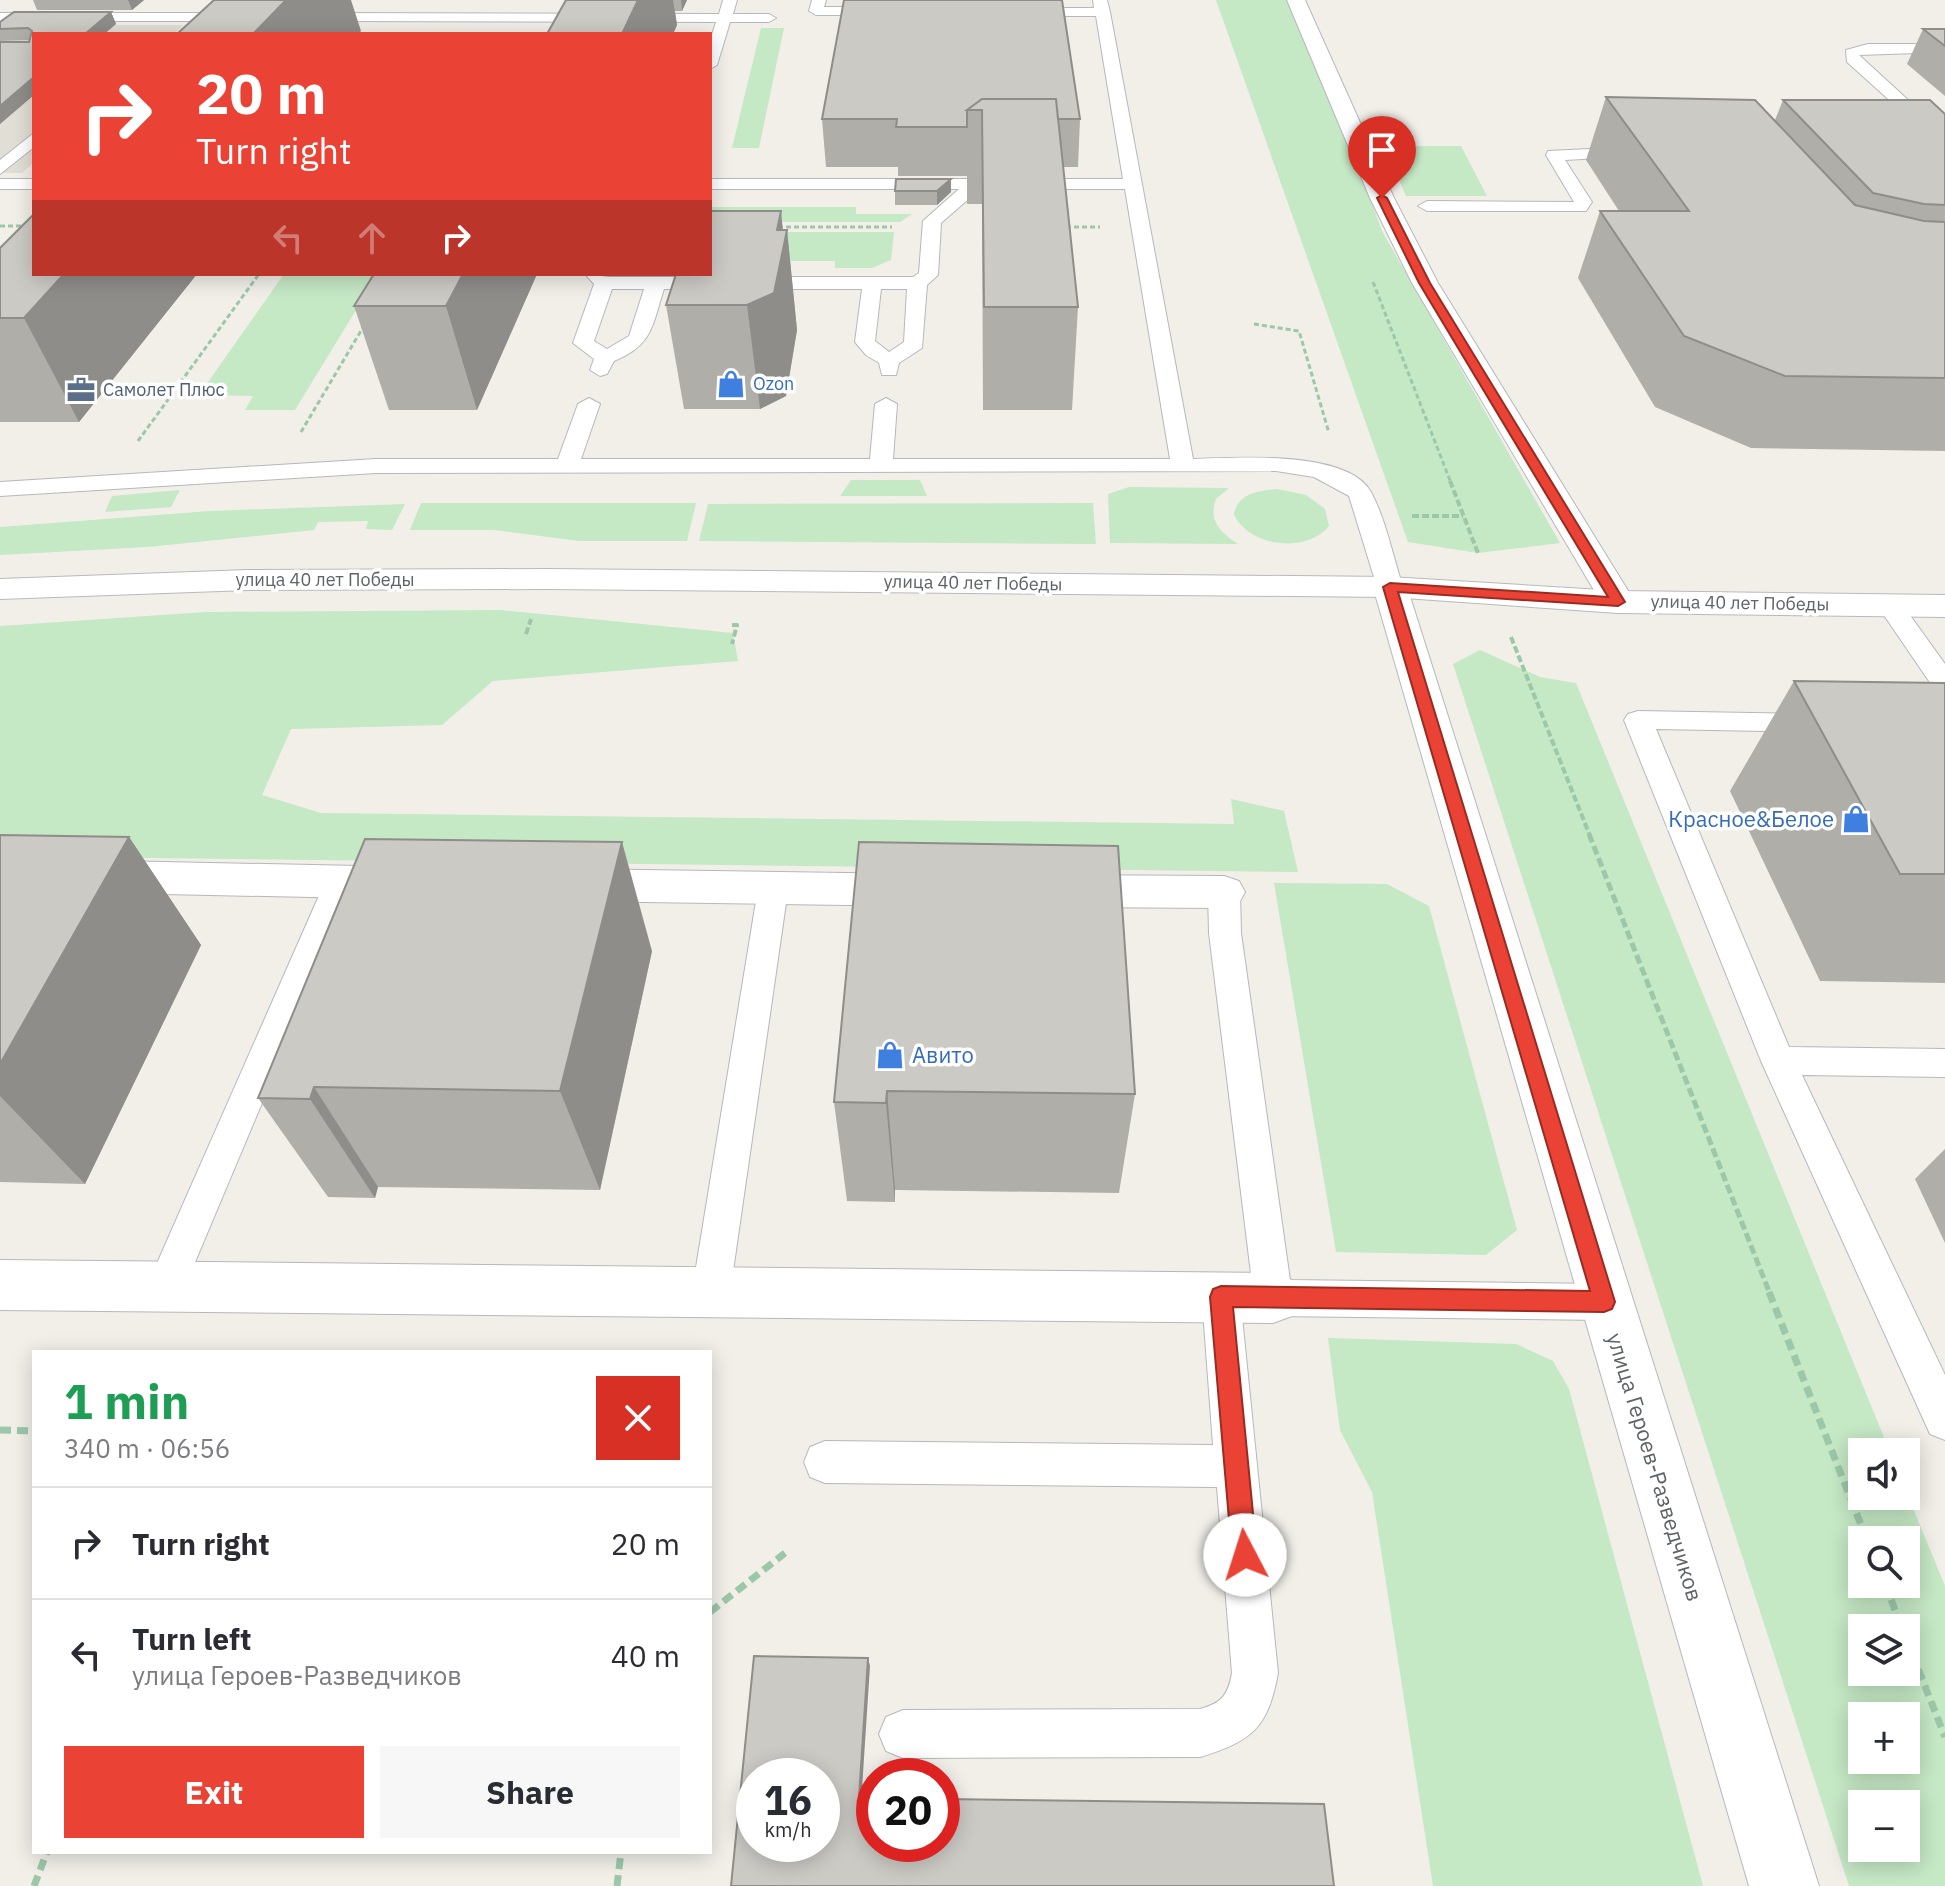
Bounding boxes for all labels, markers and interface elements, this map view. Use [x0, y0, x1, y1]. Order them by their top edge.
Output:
text: 20 m [196, 57, 326, 129]
icon: right [64, 64, 168, 168]
pin [1348, 116, 1416, 198]
text: Turn right [196, 127, 352, 174]
icon: arrive [1360, 128, 1404, 172]
icon: left [266, 216, 310, 260]
icon: ahead [350, 216, 394, 260]
icon: right [434, 216, 478, 260]
shop icon: Ozon [716, 369, 746, 399]
place label: Ozon [753, 372, 794, 395]
office icon: Самолет Плюс [66, 375, 96, 405]
place label: Самолет Плюс [103, 378, 225, 401]
street label: улица 40 лет Победы [236, 568, 414, 591]
street label: улица 40 лет Победы [883, 569, 1063, 596]
street label: улица 40 лет Победы [1650, 589, 1830, 616]
place label: Красное&Белое [1668, 804, 1834, 833]
shop icon: Красное&Белое [1841, 804, 1871, 834]
shop icon: Авито [875, 1040, 905, 1070]
place label: Авито [912, 1040, 974, 1069]
street label: улица Героев-Разведчиков [1601, 1329, 1710, 1604]
text: 1 min [64, 1370, 189, 1432]
button: close [596, 1376, 680, 1460]
text: 340 m · 06:56 [64, 1431, 230, 1465]
map controls [1848, 1438, 1920, 1862]
button: sound [1848, 1438, 1920, 1510]
position arrow [1203, 1513, 1287, 1597]
icon: right [64, 1521, 108, 1565]
text: Turn right [132, 1524, 270, 1563]
text: 20 m [611, 1524, 680, 1563]
button: search [1848, 1526, 1920, 1598]
button: layers [1848, 1614, 1920, 1686]
text: Turn left [132, 1619, 251, 1658]
icon: left [64, 1633, 108, 1677]
text: 40 m [611, 1636, 680, 1675]
text: улица Героев-Разведчиков [132, 1658, 462, 1692]
button: + [1848, 1702, 1920, 1774]
button: Exit [64, 1746, 364, 1838]
button: Share [380, 1746, 680, 1838]
speed limit sign: 20 [856, 1758, 960, 1862]
text: 16 [764, 1774, 812, 1826]
button: − [1848, 1790, 1920, 1862]
text: km/h [764, 1816, 812, 1843]

